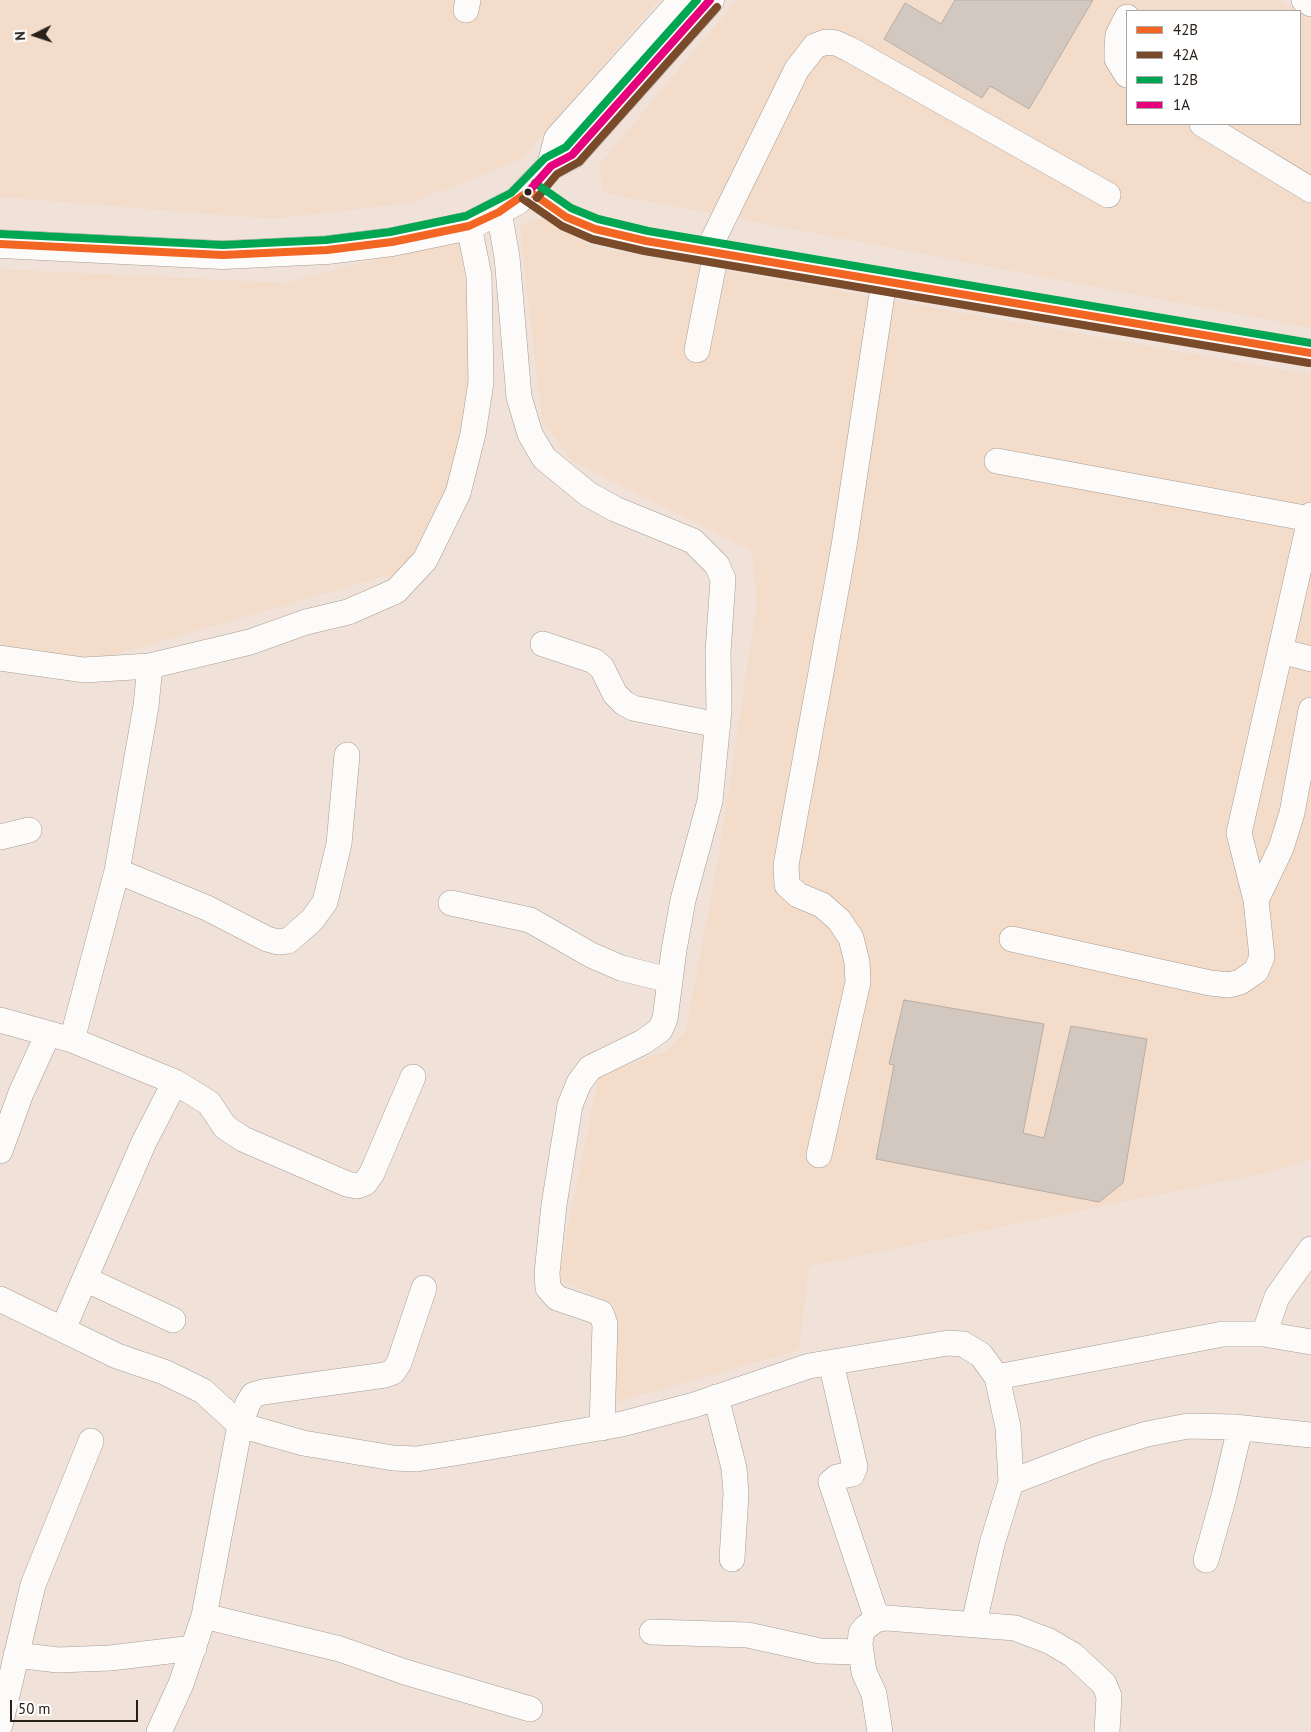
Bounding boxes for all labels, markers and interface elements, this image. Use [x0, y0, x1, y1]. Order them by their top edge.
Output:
north arrow [10, 10, 60, 60]
legend [1126, 10, 1301, 125]
text: 42B [1173, 20, 1198, 39]
text: N [11, 31, 29, 41]
text: 42A [1173, 45, 1198, 64]
text: 12B [1173, 70, 1198, 89]
text: 1A [1173, 95, 1190, 114]
unlabelled marker [523, 187, 533, 197]
scale bar [12, 1690, 140, 1722]
text: 50 m [18, 1699, 51, 1718]

